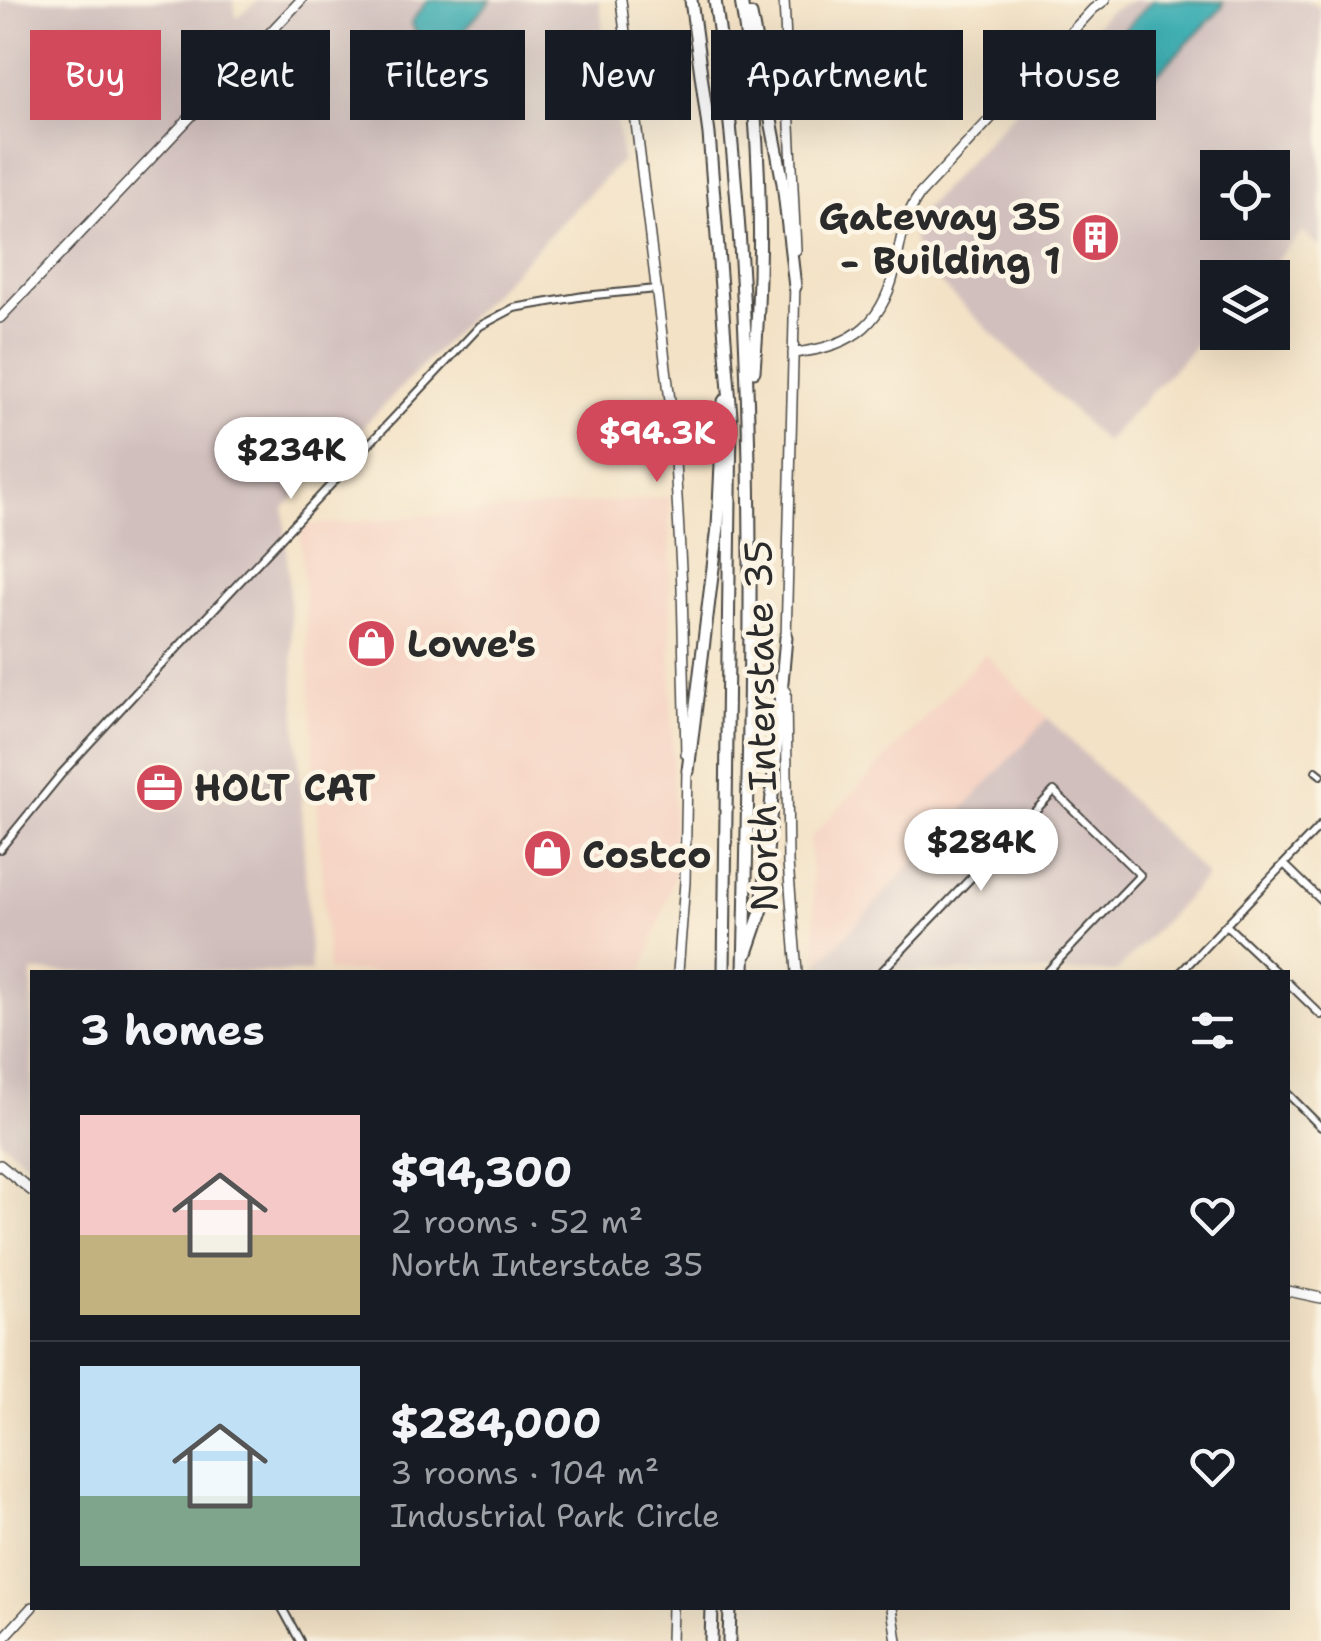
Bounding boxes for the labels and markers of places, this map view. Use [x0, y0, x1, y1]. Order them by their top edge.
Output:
place label: Gateway 35 - Building 1 [818, 191, 1061, 286]
building icon: Gateway 35 - Building 1 [1070, 212, 1122, 264]
pin: $94.3K [576, 400, 738, 485]
pin: $234K [221, 417, 361, 502]
shop icon: Lowe's [346, 617, 398, 669]
place label: Lowe's [407, 618, 536, 669]
office icon: HOLT CAT [133, 761, 185, 813]
place label: HOLT CAT [194, 762, 376, 813]
pin: $284K [911, 809, 1051, 894]
shop icon: Costco [521, 828, 573, 880]
place label: Costco [582, 829, 712, 880]

